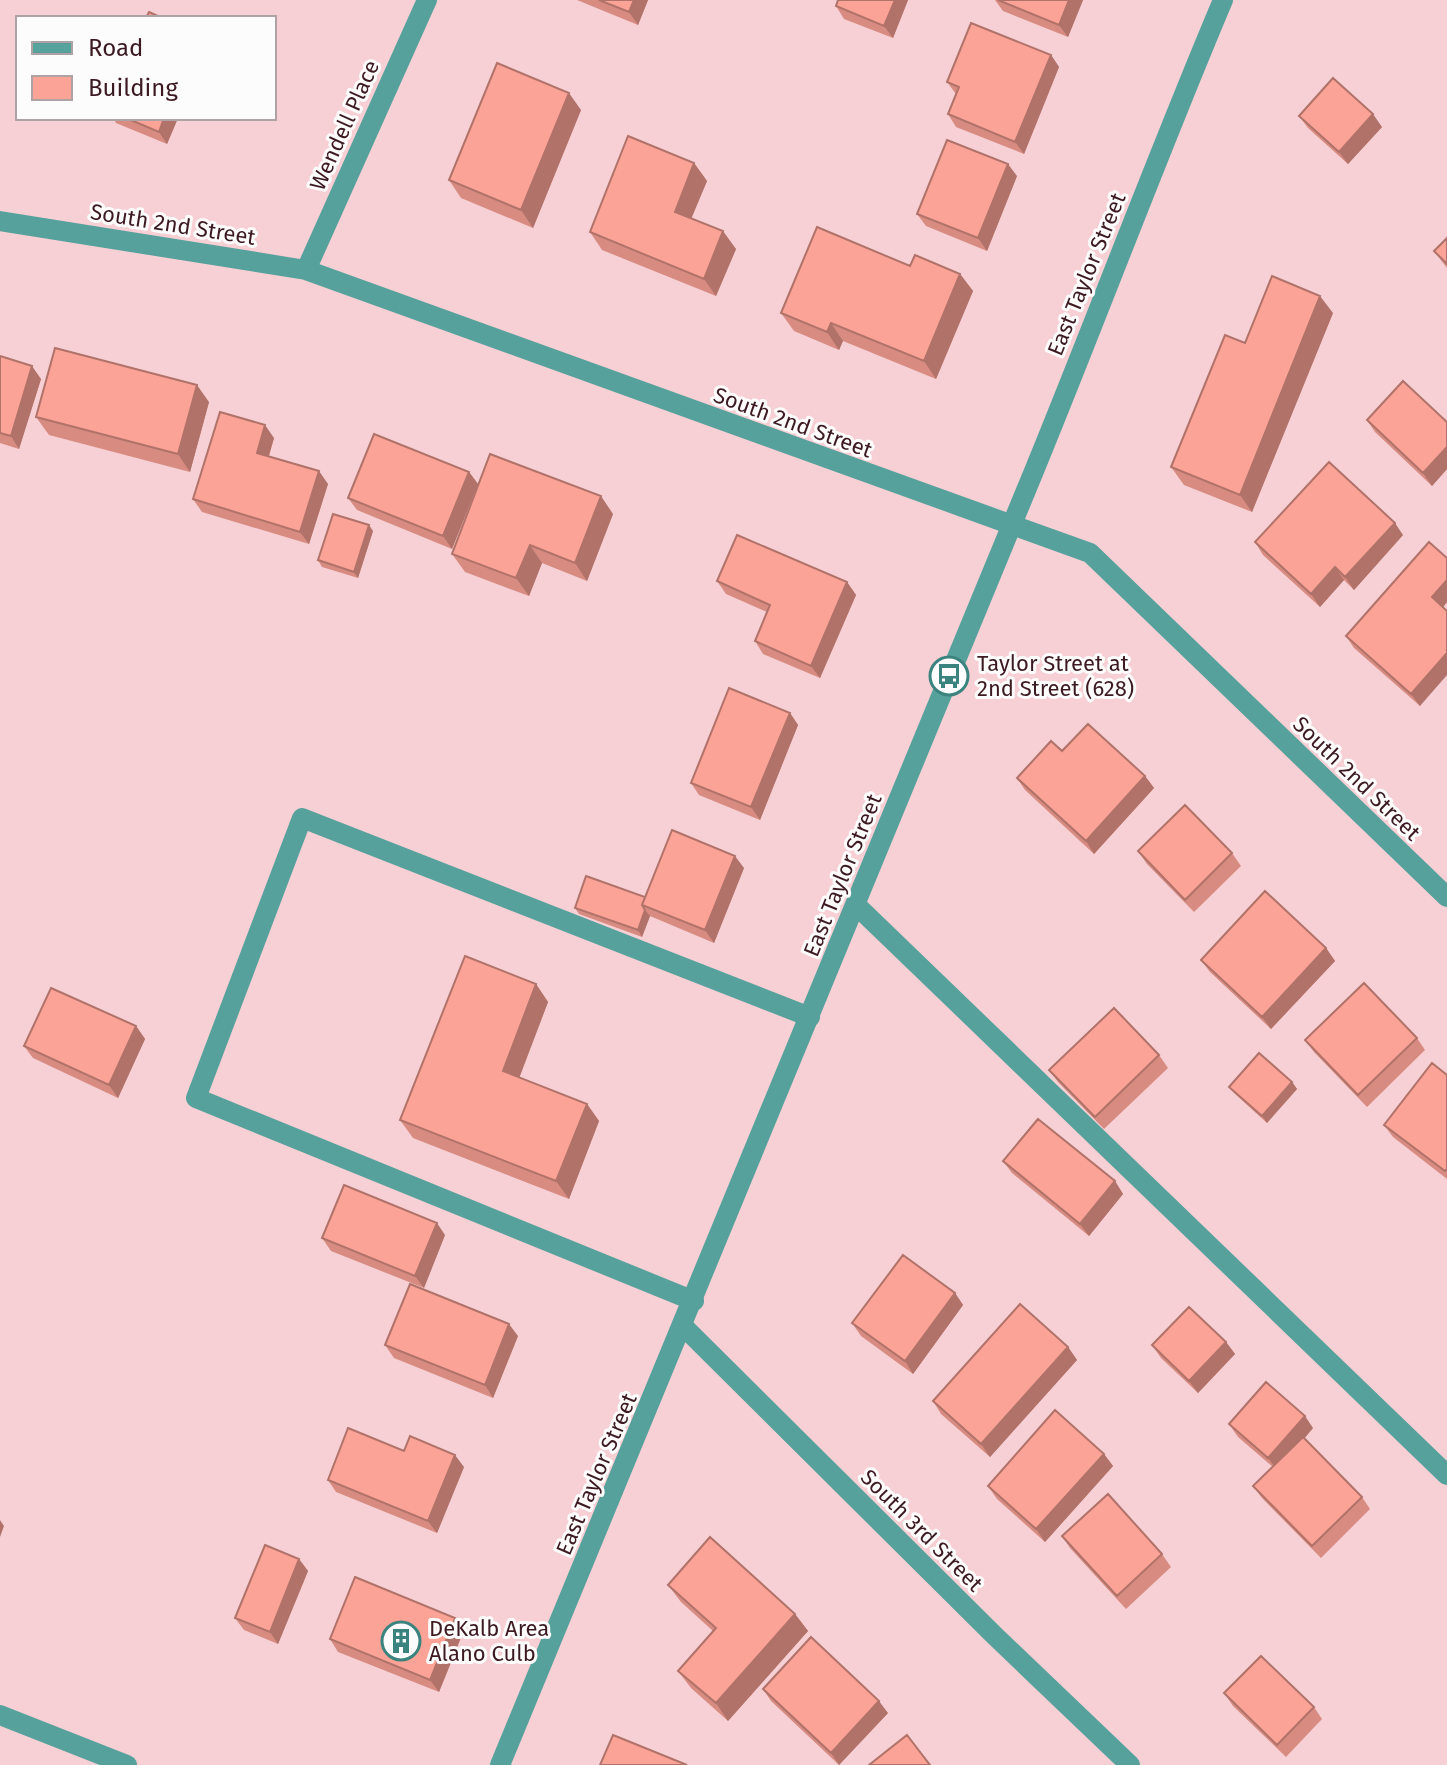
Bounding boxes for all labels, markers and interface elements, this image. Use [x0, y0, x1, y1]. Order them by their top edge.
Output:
legend [16, 16, 276, 120]
text: Road [88, 34, 143, 62]
street label: Wendell Place [304, 56, 385, 194]
text: Building [88, 74, 178, 102]
street label: East Taylor Street [1041, 189, 1131, 360]
street label: South 2nd Street [88, 198, 257, 251]
street label: South 2nd Street [710, 381, 876, 464]
place label: Taylor Street at 2nd Street (628) [977, 650, 1134, 702]
bus stop icon: Taylor Street at 2nd Street (628) [928, 655, 970, 697]
street label: South 2nd Street [1287, 711, 1426, 846]
street label: East Taylor Street [797, 790, 887, 961]
street label: East Taylor Street [550, 1389, 643, 1559]
street label: South 3rd Street [855, 1464, 988, 1597]
place label: DeKalb Area Alano Culb [429, 1615, 549, 1667]
building icon: DeKalb Area Alano Culb [380, 1620, 422, 1662]

